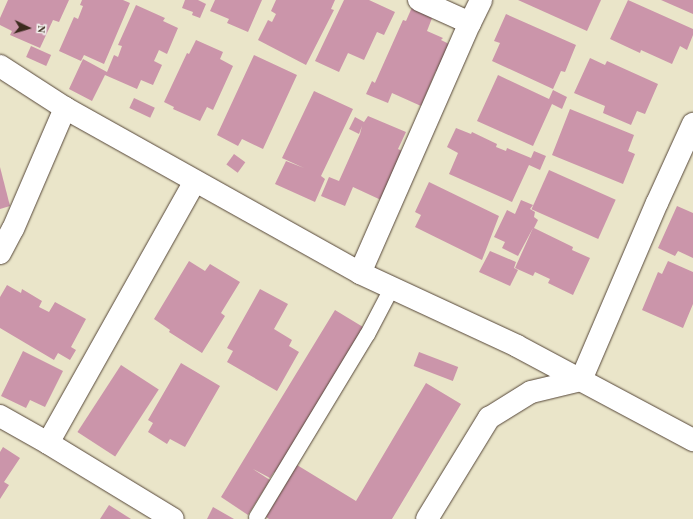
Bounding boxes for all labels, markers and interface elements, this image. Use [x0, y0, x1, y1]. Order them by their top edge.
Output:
north arrow [8, 8, 48, 48]
text: N [35, 24, 46, 34]

